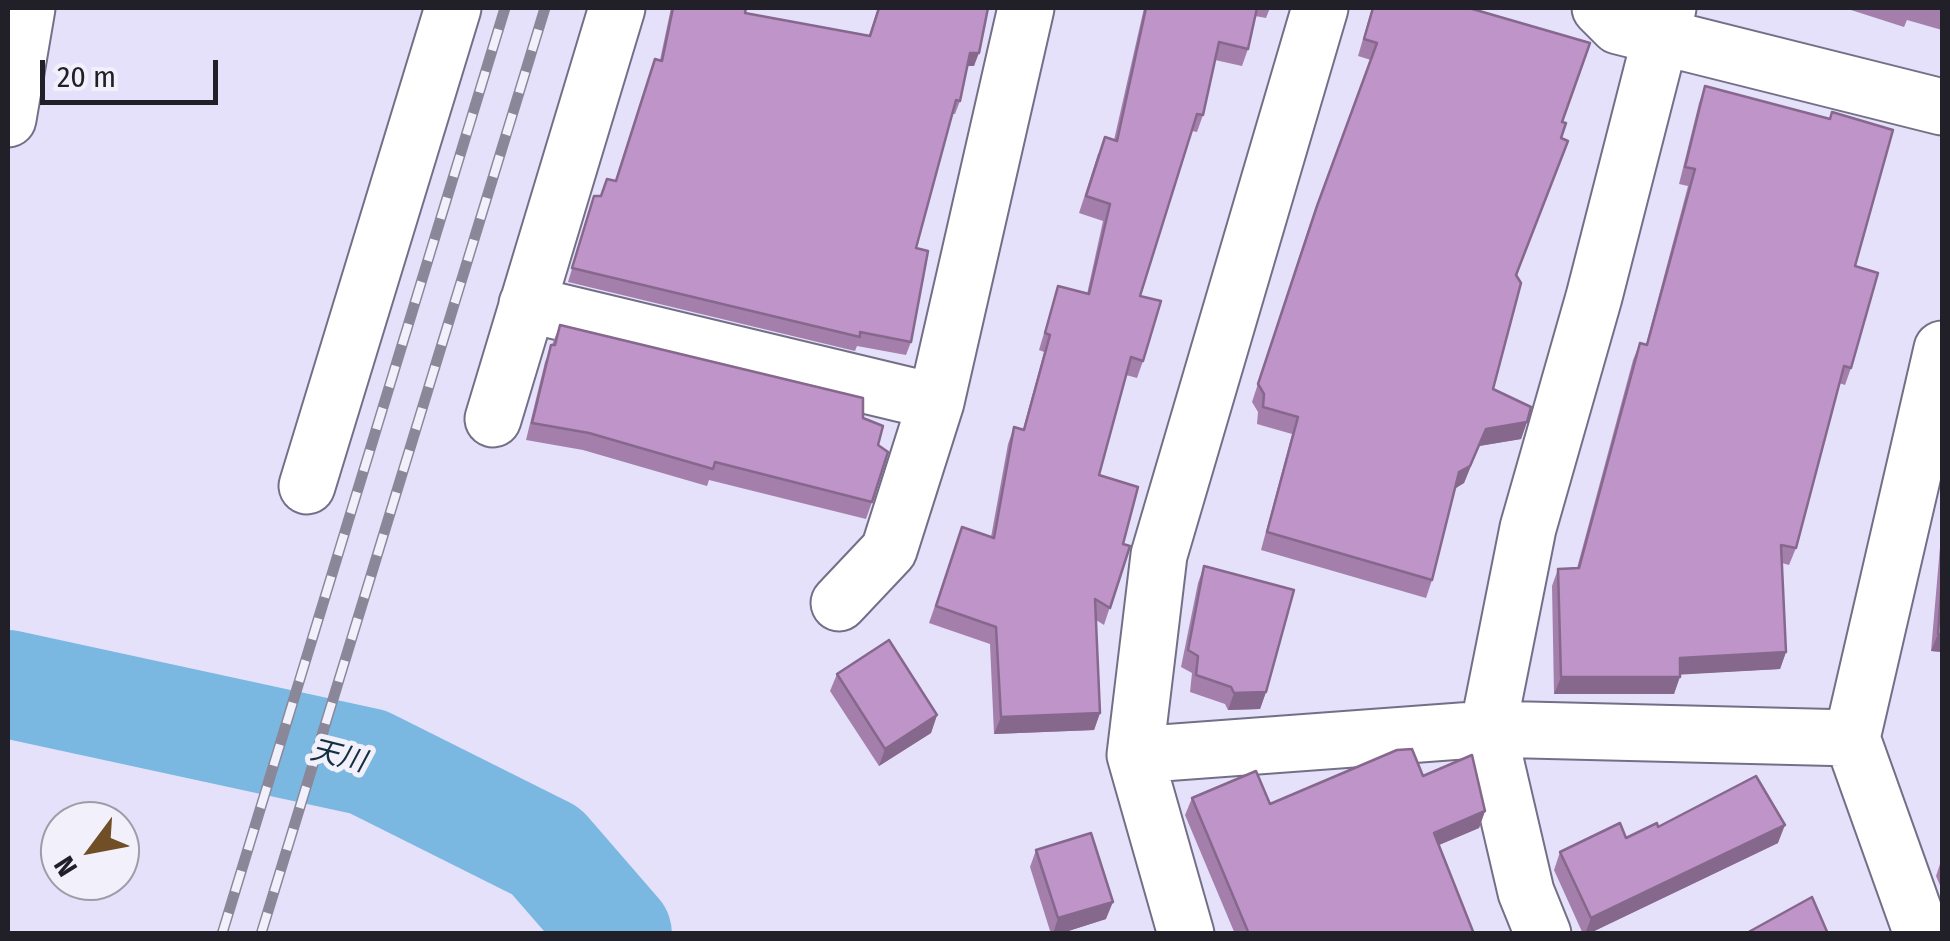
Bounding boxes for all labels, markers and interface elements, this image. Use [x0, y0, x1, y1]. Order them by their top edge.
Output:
scale bar [45, 40, 222, 102]
text: 20 m [57, 59, 116, 95]
water label: 天川 [307, 734, 369, 780]
north arrow [40, 801, 140, 901]
text: N [47, 850, 84, 882]

